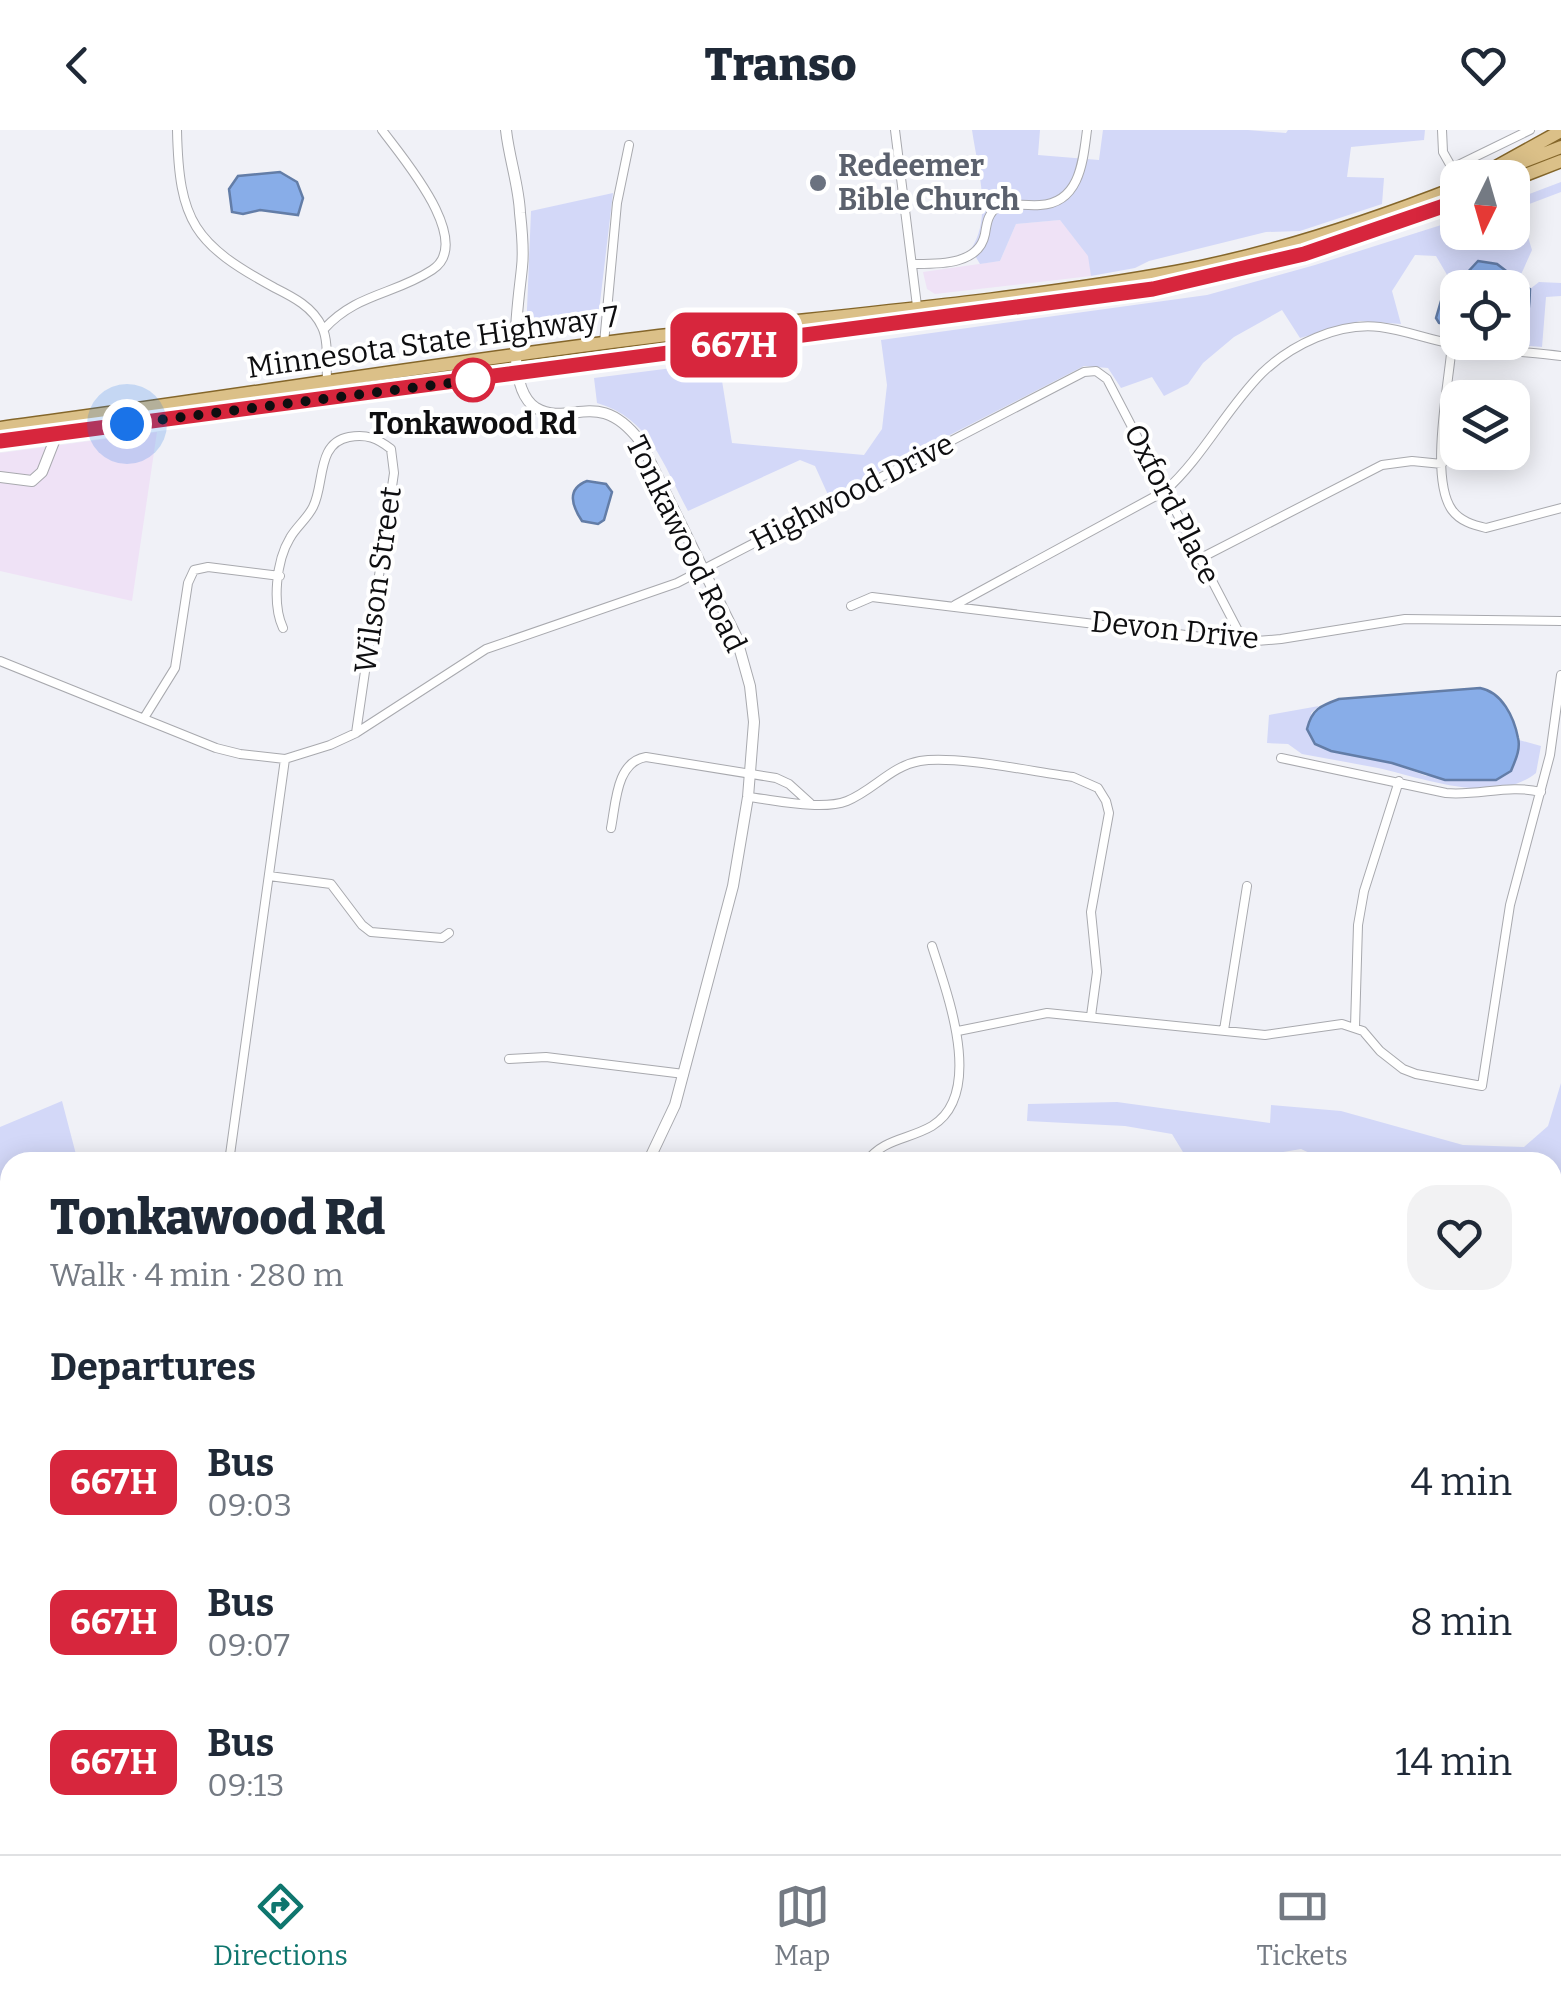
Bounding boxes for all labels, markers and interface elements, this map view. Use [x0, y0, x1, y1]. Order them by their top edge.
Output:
icon: back [50, 38, 105, 93]
text: Transo [705, 38, 856, 92]
icon: heart [1456, 38, 1511, 93]
place label: Redeemer Bible Church [838, 148, 1020, 218]
north arrow [1440, 160, 1530, 250]
map controls [1440, 160, 1530, 470]
marker: Redeemer Bible Church [807, 172, 829, 194]
button: locate [1440, 270, 1530, 360]
street label: Minnesota State Highway 7 [245, 298, 621, 386]
line badge: 667H [664, 312, 804, 378]
text: 667H [690, 324, 778, 366]
marker: Tonkawood Rd [452, 359, 494, 401]
button: layers [1440, 380, 1530, 470]
your location [102, 399, 152, 449]
place label: Tonkawood Rd [369, 406, 577, 442]
street label: Oxford Place [1116, 418, 1228, 590]
street label: Highwood Drive [745, 425, 959, 559]
street label: Tonkawood Road [618, 430, 754, 658]
street label: Wilson Street [347, 484, 409, 676]
street label: Devon Drive [1089, 603, 1261, 657]
button: heart [1407, 1185, 1512, 1290]
text: Tonkawood Rd [50, 1189, 385, 1247]
text: Walk · 4 min · 280 m [50, 1256, 344, 1294]
text: Departures [50, 1344, 256, 1390]
text: Bus [207, 1440, 274, 1486]
text: 4 min [1411, 1459, 1512, 1505]
text: 667H [70, 1461, 157, 1503]
text: 09:03 [207, 1486, 292, 1524]
text: Bus [207, 1580, 274, 1626]
text: 8 min [1410, 1599, 1512, 1645]
text: 667H [70, 1601, 157, 1643]
text: 09:07 [207, 1626, 290, 1664]
text: Bus [207, 1720, 274, 1766]
text: 14 min [1395, 1739, 1512, 1785]
text: 667H [70, 1741, 157, 1783]
text: 09:13 [207, 1766, 284, 1804]
tab: Directions [213, 1879, 348, 1972]
tab: Map [774, 1879, 830, 1972]
tab: Tickets [1257, 1879, 1348, 1972]

